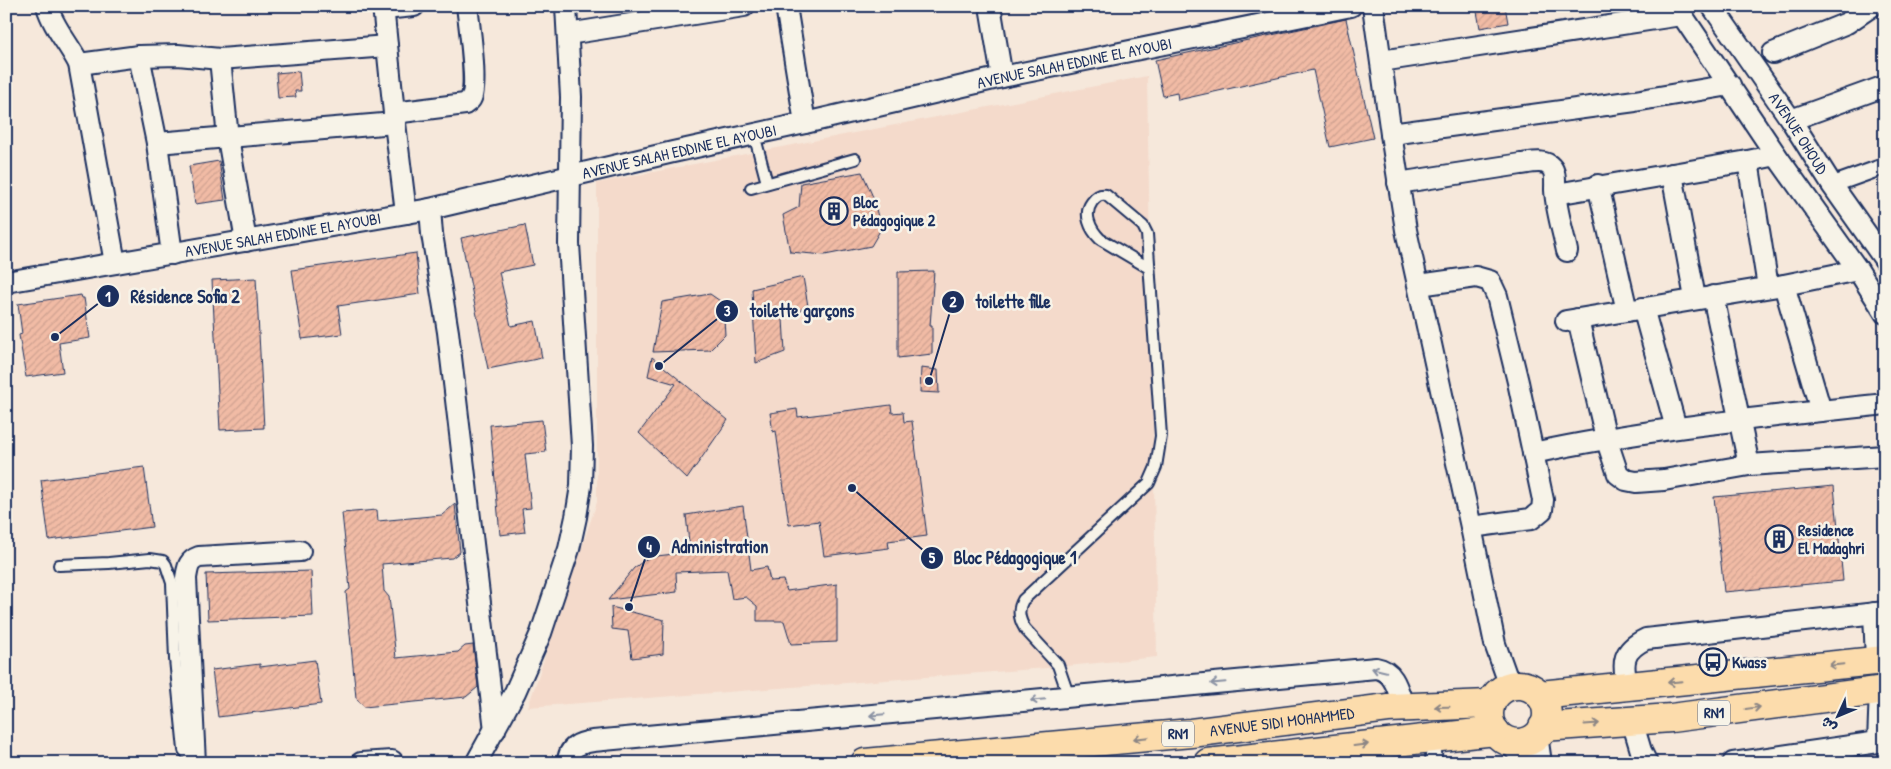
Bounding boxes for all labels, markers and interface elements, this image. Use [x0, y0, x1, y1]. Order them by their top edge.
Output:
street label: AVENUE SALAH EDDINE EL AYOUBI [975, 32, 1174, 94]
street label: AVENUE OHOUD [1764, 88, 1834, 179]
street label: AVENUE SALAH EDDINE EL AYOUBI [580, 119, 778, 184]
place label: Bloc Pédagogique 2 [853, 191, 936, 232]
building icon: Bloc Pédagogique 2 [819, 196, 849, 226]
street label: AVENUE SALAH EDDINE EL AYOUBI [183, 207, 383, 262]
callout: Résidence Sofia 2 [95, 280, 250, 313]
text: Résidence Sofia 2 [130, 284, 240, 309]
callout: toilette fille [940, 285, 1060, 318]
text: 1 [105, 286, 111, 307]
text: toilette fille [974, 289, 1051, 314]
text: 2 [949, 291, 957, 312]
callout: toilette garçons [715, 294, 864, 327]
text: toilette garçons [749, 298, 854, 324]
text: 3 [724, 300, 731, 321]
place label: Residence El Madaghri [1798, 519, 1865, 560]
building icon: Residence El Madaghri [1764, 524, 1794, 554]
callout: Administration [636, 530, 778, 563]
text: Administration [672, 534, 768, 559]
text: 4 [646, 536, 652, 557]
callout: Bloc Pédagogique 1 [919, 541, 1087, 574]
text: Bloc Pédagogique 1 [954, 545, 1077, 571]
text: 5 [929, 547, 936, 568]
bus stop icon: Kwass [1698, 647, 1728, 677]
place label: Kwass [1732, 651, 1767, 673]
one-way arrow [1829, 660, 1845, 670]
one-way arrow [1371, 665, 1387, 674]
one-way arrow [1667, 677, 1683, 687]
one-way arrow [1210, 678, 1226, 688]
north arrow [1814, 692, 1864, 742]
one-way arrow [1031, 695, 1047, 705]
road number: RN1 [1698, 700, 1730, 726]
street label: AVENUE SIDI MOHAMMED [1208, 701, 1356, 742]
one-way arrow [1434, 702, 1450, 712]
one-way arrow [1745, 702, 1761, 712]
one-way arrow [869, 710, 885, 719]
text: ش [1816, 713, 1840, 738]
one-way arrow [1583, 719, 1599, 729]
road number: RN1 [1162, 722, 1194, 746]
one-way arrow [1133, 733, 1149, 742]
one-way arrow [1352, 740, 1368, 750]

